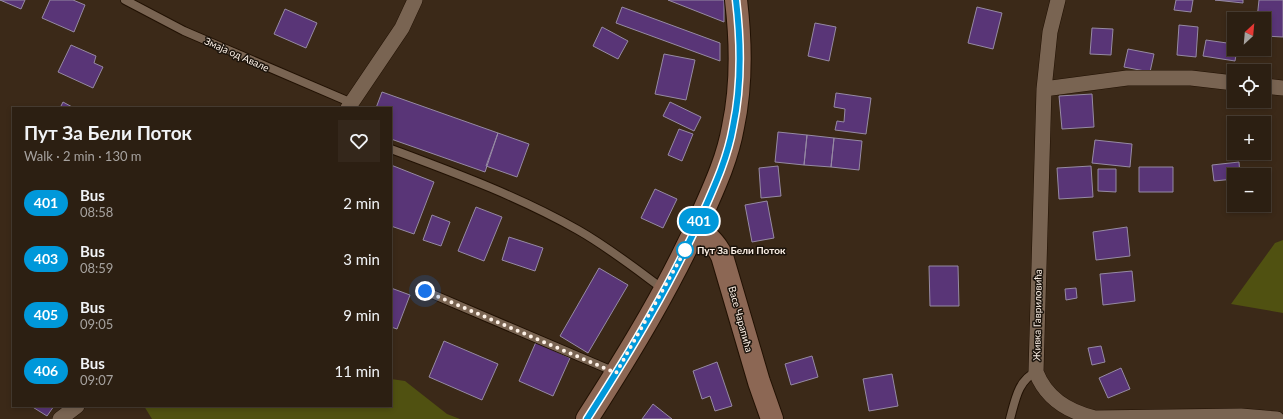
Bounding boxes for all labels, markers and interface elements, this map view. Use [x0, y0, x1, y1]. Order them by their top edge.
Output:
north arrow [1227, 12, 1271, 56]
map controls [1227, 12, 1271, 212]
street label: Змаја од Авале [203, 34, 271, 74]
button: locate [1227, 64, 1271, 108]
button: + [1227, 116, 1271, 160]
button: heart [338, 120, 380, 162]
text: Пут За Бели Поток [24, 121, 192, 144]
text: Walk · 2 min · 130 m [24, 148, 142, 164]
button: − [1227, 168, 1271, 212]
text: Bus [80, 186, 105, 204]
text: 401 [34, 194, 58, 211]
text: 2 min [343, 194, 380, 212]
text: 08:58 [80, 204, 113, 220]
line badge: 401 [676, 208, 722, 234]
text: 401 [687, 212, 711, 229]
marker: Пут За Бели Поток [676, 241, 694, 259]
text: Bus [80, 242, 105, 260]
place label: Пут За Бели Поток [697, 244, 786, 256]
text: 403 [34, 250, 58, 267]
text: 3 min [343, 250, 380, 268]
text: 08:59 [80, 260, 113, 276]
street label: Живка Гавриловића [1030, 269, 1044, 361]
your location [415, 281, 435, 301]
street label: Васе Чарапића [726, 285, 756, 353]
text: Bus [80, 298, 105, 316]
text: 405 [34, 306, 58, 323]
text: 9 min [343, 306, 380, 324]
text: 09:05 [80, 316, 113, 332]
text: Bus [80, 354, 105, 372]
text: 406 [34, 362, 58, 379]
text: 11 min [334, 362, 380, 380]
text: 09:07 [80, 372, 113, 388]

